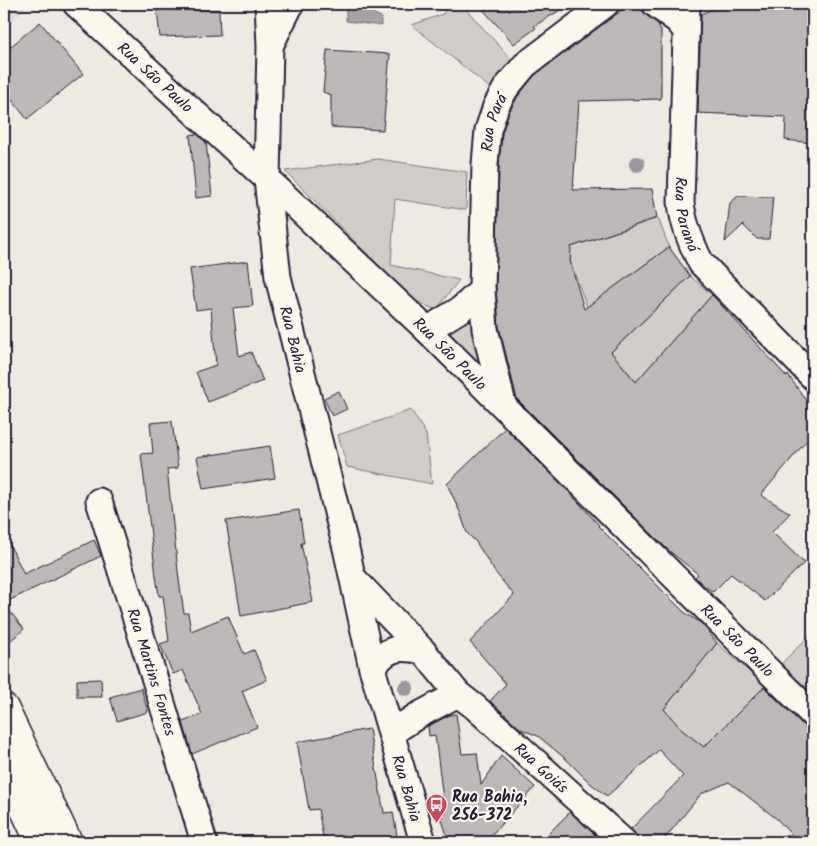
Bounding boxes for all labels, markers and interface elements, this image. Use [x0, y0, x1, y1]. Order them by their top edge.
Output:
street label: Rua São Paulo [111, 36, 198, 120]
street label: Rua Pará [475, 88, 515, 153]
street label: Rua Paraná [667, 176, 706, 258]
street label: Rua Bahia [272, 303, 313, 376]
street label: Rua São Paulo [407, 312, 492, 397]
street label: Rua São Paulo [694, 598, 779, 684]
street label: Rua Martins Fontes [119, 605, 182, 739]
street label: Rua Goiás [508, 737, 574, 800]
street label: Rua Bahia [384, 752, 427, 825]
place label: Rua Bahia, 256-372 [452, 785, 527, 828]
bus stop icon: Rua Bahia, 256-372 [424, 793, 448, 824]

